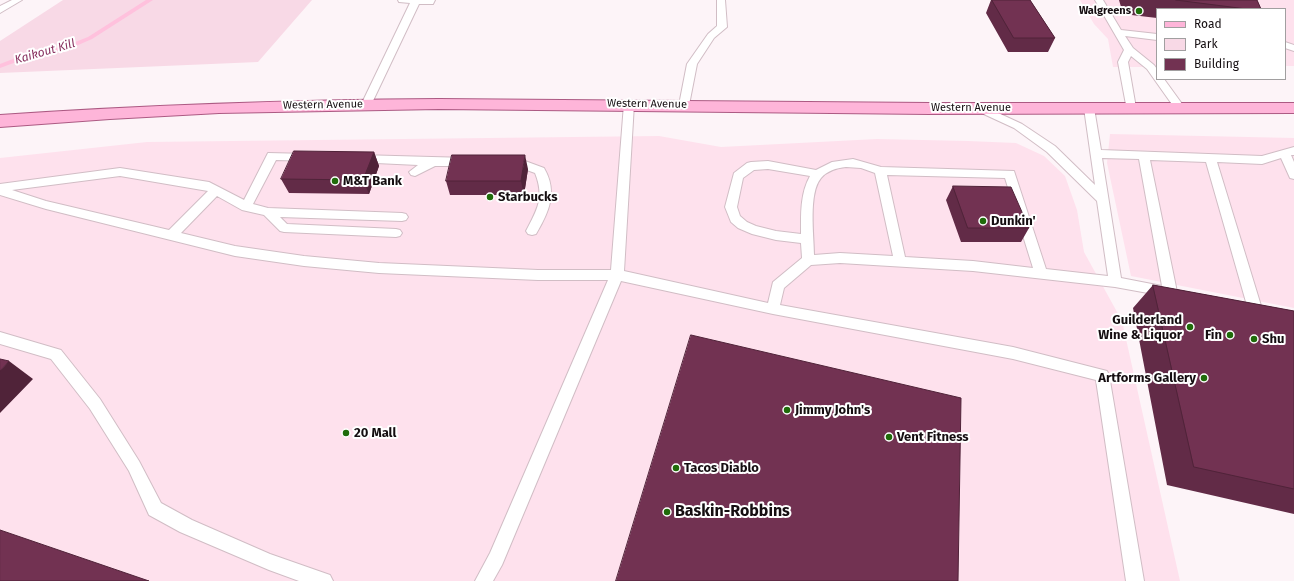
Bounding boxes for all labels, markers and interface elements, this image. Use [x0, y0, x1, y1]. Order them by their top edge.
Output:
place label: Walgreens [1079, 4, 1131, 18]
marker: Walgreens [1134, 6, 1144, 16]
legend [1156, 8, 1286, 80]
text: Road [1194, 17, 1222, 31]
water label: Kaikout Kill [13, 37, 77, 67]
text: Park [1194, 37, 1218, 51]
text: Building [1194, 57, 1239, 71]
street label: Western Avenue [607, 97, 687, 111]
street label: Western Avenue [283, 98, 363, 112]
street label: Western Avenue [931, 101, 1011, 115]
place label: M&T Bank [343, 173, 402, 189]
marker: M&T Bank [330, 176, 340, 186]
place label: Starbucks [498, 189, 557, 205]
marker: Starbucks [485, 192, 495, 202]
place label: Dunkin' [991, 213, 1036, 229]
marker: Dunkin' [978, 216, 988, 226]
place label: Guilderland Wine & Liquor [1098, 312, 1182, 343]
marker: Guilderland Wine & Liquor [1185, 322, 1195, 332]
place label: Fin [1205, 327, 1222, 343]
marker: Fin [1225, 330, 1235, 340]
place label: Shu [1262, 331, 1284, 347]
marker: Shu [1249, 334, 1259, 344]
place label: Artforms Gallery [1098, 370, 1196, 386]
marker: Artforms Gallery [1199, 373, 1209, 383]
place label: Jimmy John's [795, 402, 870, 418]
marker: Jimmy John's [782, 405, 792, 415]
place label: 20 Mall [354, 425, 396, 441]
marker: 20 Mall [341, 428, 351, 438]
place label: Vent Fitness [897, 429, 969, 445]
marker: Vent Fitness [884, 432, 894, 442]
place label: Tacos Diablo [684, 460, 759, 476]
marker: Tacos Diablo [671, 463, 681, 473]
place label: Baskin-Robbins [675, 502, 790, 522]
marker: Baskin-Robbins [662, 507, 672, 517]

